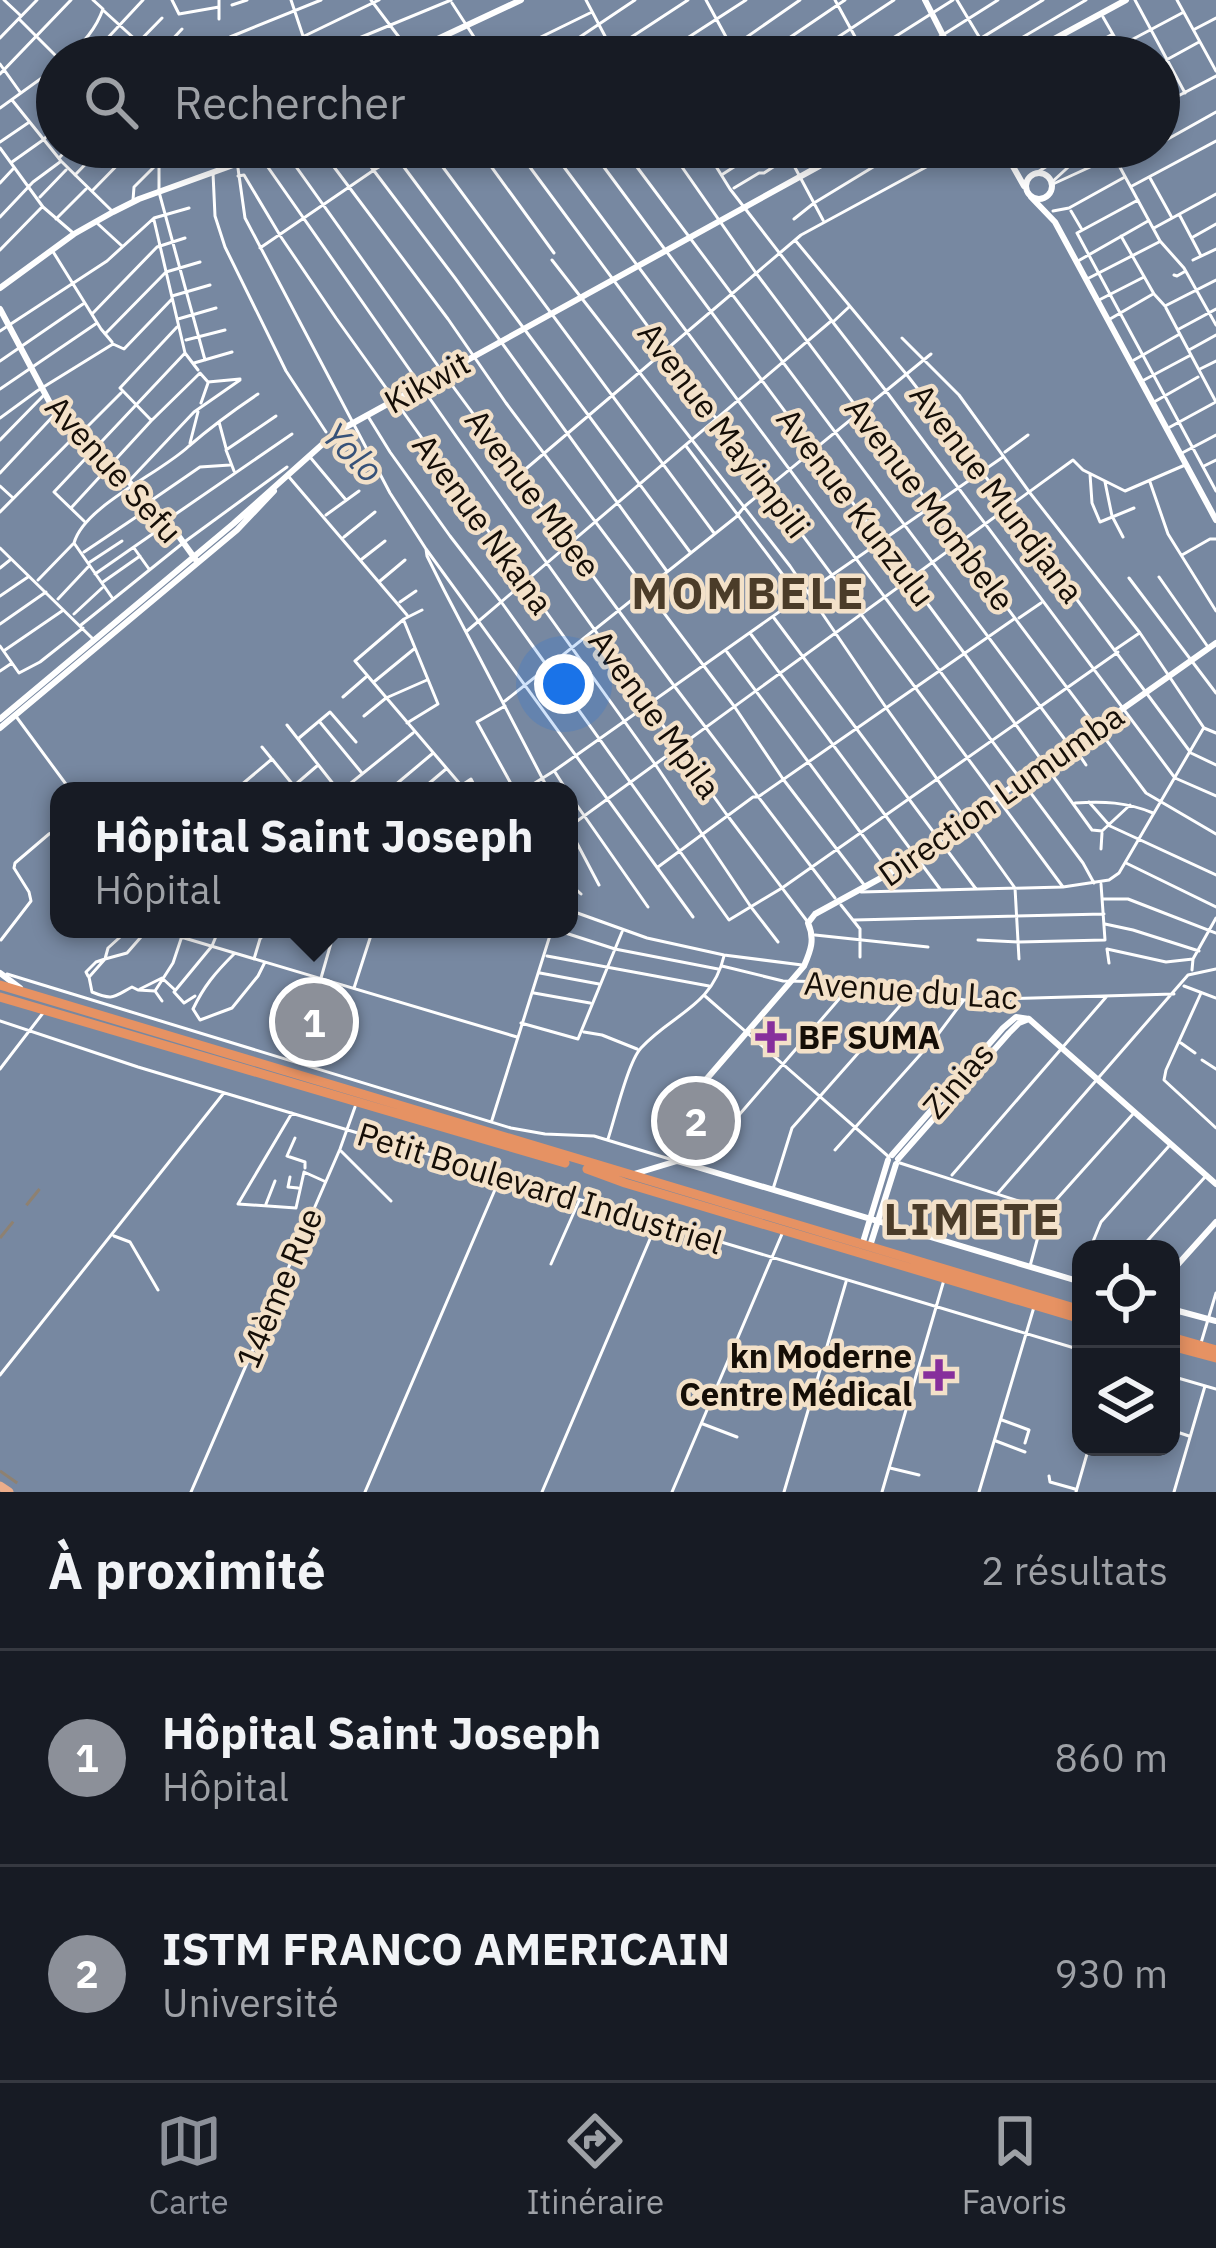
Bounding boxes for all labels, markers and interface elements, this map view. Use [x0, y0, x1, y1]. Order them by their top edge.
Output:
search box [36, 36, 1180, 168]
icon: search [78, 69, 144, 135]
text: Rechercher [174, 73, 405, 131]
street label: Avenue Mayimpili [629, 313, 820, 547]
street label: Kikwit [376, 341, 477, 423]
street label: Avenue Mundjana [901, 374, 1094, 611]
street label: Avenue Sefu [37, 386, 192, 552]
street label: Avenue Mombele [836, 388, 1025, 619]
street label: Avenue Kunzulu [768, 399, 945, 615]
street label: Avenue Mbee [456, 400, 611, 586]
water label: Yolo [313, 411, 394, 492]
street label: Avenue Nkana [404, 425, 563, 622]
district label: MOMBELE [631, 563, 867, 621]
street label: Avenue Mpila [580, 621, 731, 807]
your location [534, 654, 594, 714]
street label: Direction Lumumba [870, 694, 1132, 895]
popup [50, 782, 578, 938]
text: Hôpital Saint Joseph [94, 806, 534, 864]
text: Hôpital [94, 864, 221, 915]
street label: Avenue du Lac [803, 961, 1019, 1018]
pin: 1 [275, 977, 353, 1067]
place label: BF SUMA [798, 1015, 940, 1058]
marker: BF SUMA [755, 1021, 787, 1053]
street label: Zinias [913, 1032, 1003, 1127]
pin: 2 [657, 1076, 735, 1166]
street label: Petit Boulevard Industriel [352, 1112, 728, 1264]
district label: LIMETE [883, 1189, 1063, 1247]
street label: 14ème Rue [225, 1201, 332, 1375]
map controls [1072, 1240, 1180, 1456]
button: locate [1072, 1240, 1180, 1348]
place label: kn Moderne Centre Médical [679, 1334, 912, 1415]
button: layers [1072, 1348, 1180, 1456]
marker: kn Moderne Centre Médical [923, 1359, 955, 1391]
text: À proximité [48, 1537, 326, 1603]
text: 2 résultats [981, 1545, 1168, 1596]
text: Hôpital Saint Joseph [162, 1703, 601, 1761]
text: 1 [75, 1732, 99, 1783]
text: 860 m [1055, 1732, 1168, 1783]
text: Hôpital [162, 1761, 289, 1812]
text: ISTM FRANCO AMERICAIN [162, 1919, 730, 1977]
text: 2 [75, 1948, 99, 1999]
text: 930 m [1055, 1948, 1168, 1999]
text: Université [162, 1977, 339, 2028]
tab: Carte [149, 2108, 229, 2223]
tab: Itinéraire [526, 2108, 664, 2223]
tab: Favoris [962, 2108, 1067, 2223]

